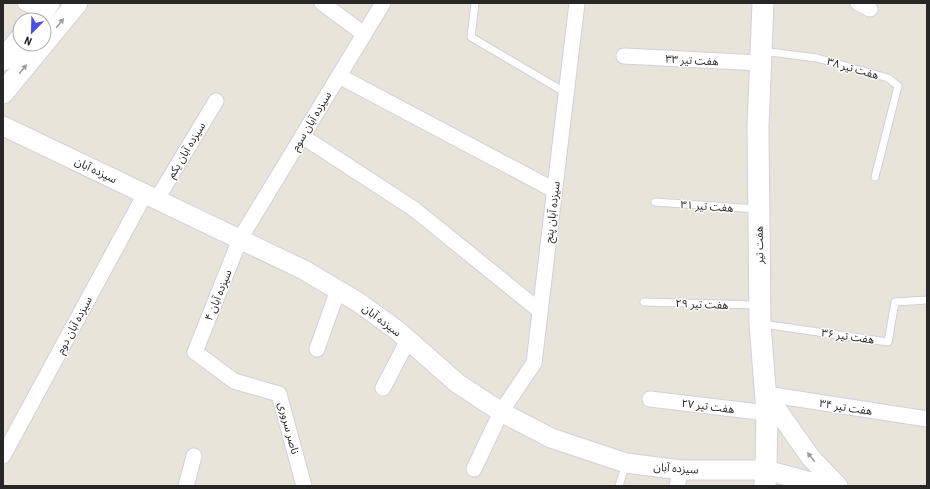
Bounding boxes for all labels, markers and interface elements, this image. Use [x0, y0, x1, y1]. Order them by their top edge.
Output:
north arrow [12, 12, 52, 52]
one-way arrow [56, 18, 65, 28]
text: N [22, 33, 34, 48]
street label: هفت تیر ۳۳ [665, 53, 719, 68]
street label: هفت تیر ۳۸ [825, 55, 880, 82]
one-way arrow [19, 63, 28, 74]
street label: سیزده آبان سوم [289, 89, 335, 154]
street label: سیزده آبان یکم [165, 120, 210, 182]
street label: سیزده آبان [73, 155, 119, 186]
street label: سیزده آبان پنج [542, 180, 564, 244]
street label: هفت تیر ۳۱ [680, 198, 734, 215]
street label: هفت تیر [753, 226, 766, 265]
street label: سیزده آبان ۴ [202, 267, 235, 323]
street label: سیزده آبان دوم [54, 294, 96, 357]
street label: هفت تیر ۲۹ [675, 297, 729, 312]
street label: سیزده آبان [360, 302, 404, 339]
street label: هفت تیر ۳۶ [821, 326, 875, 347]
street label: هفت تیر ۲۷ [681, 397, 735, 416]
street label: هفت تیر ۳۴ [819, 397, 873, 418]
street label: ناصر سروری [275, 401, 302, 456]
one-way arrow [807, 452, 816, 463]
street label: سیزده آبان [653, 460, 699, 477]

